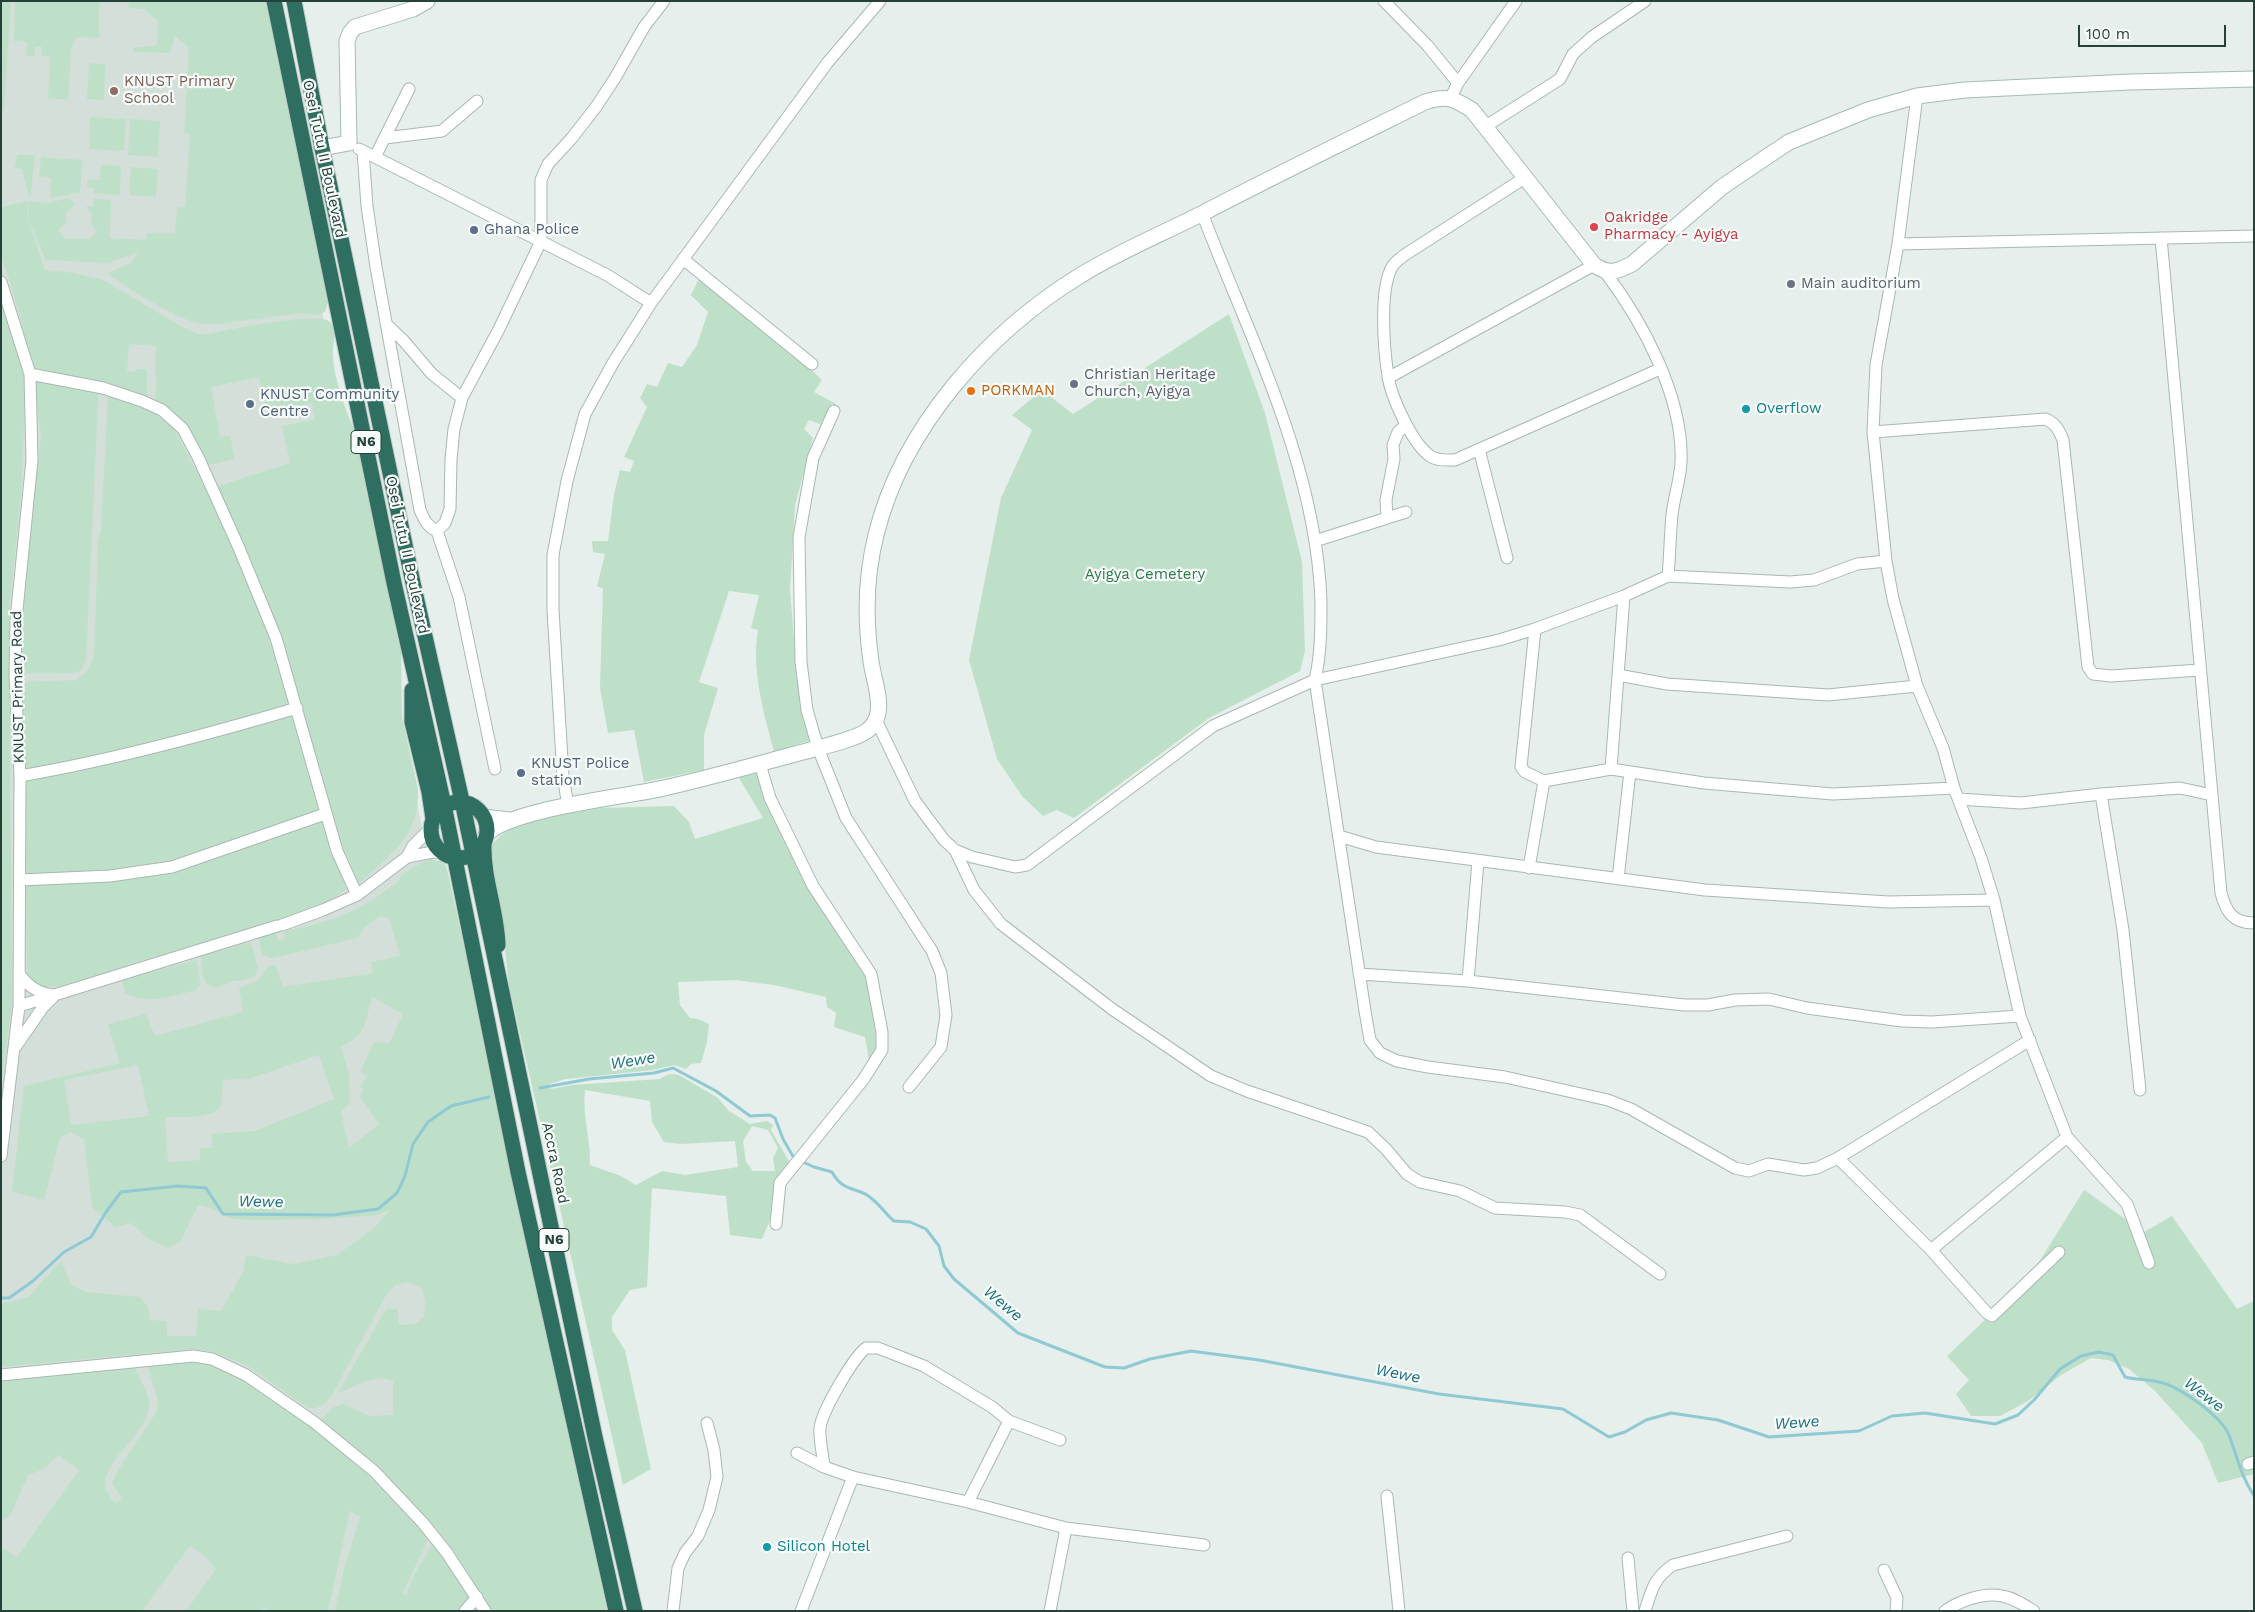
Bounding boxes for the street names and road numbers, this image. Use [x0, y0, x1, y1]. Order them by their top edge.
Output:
street label: Osei Tutu II Boulevard [298, 78, 350, 240]
road number: N6 [351, 431, 381, 454]
street label: Osei Tutu II Boulevard [381, 474, 433, 636]
street label: KNUST Primary Road [8, 611, 28, 763]
street label: Accra Road [538, 1121, 572, 1205]
road number: N6 [539, 1228, 569, 1252]

